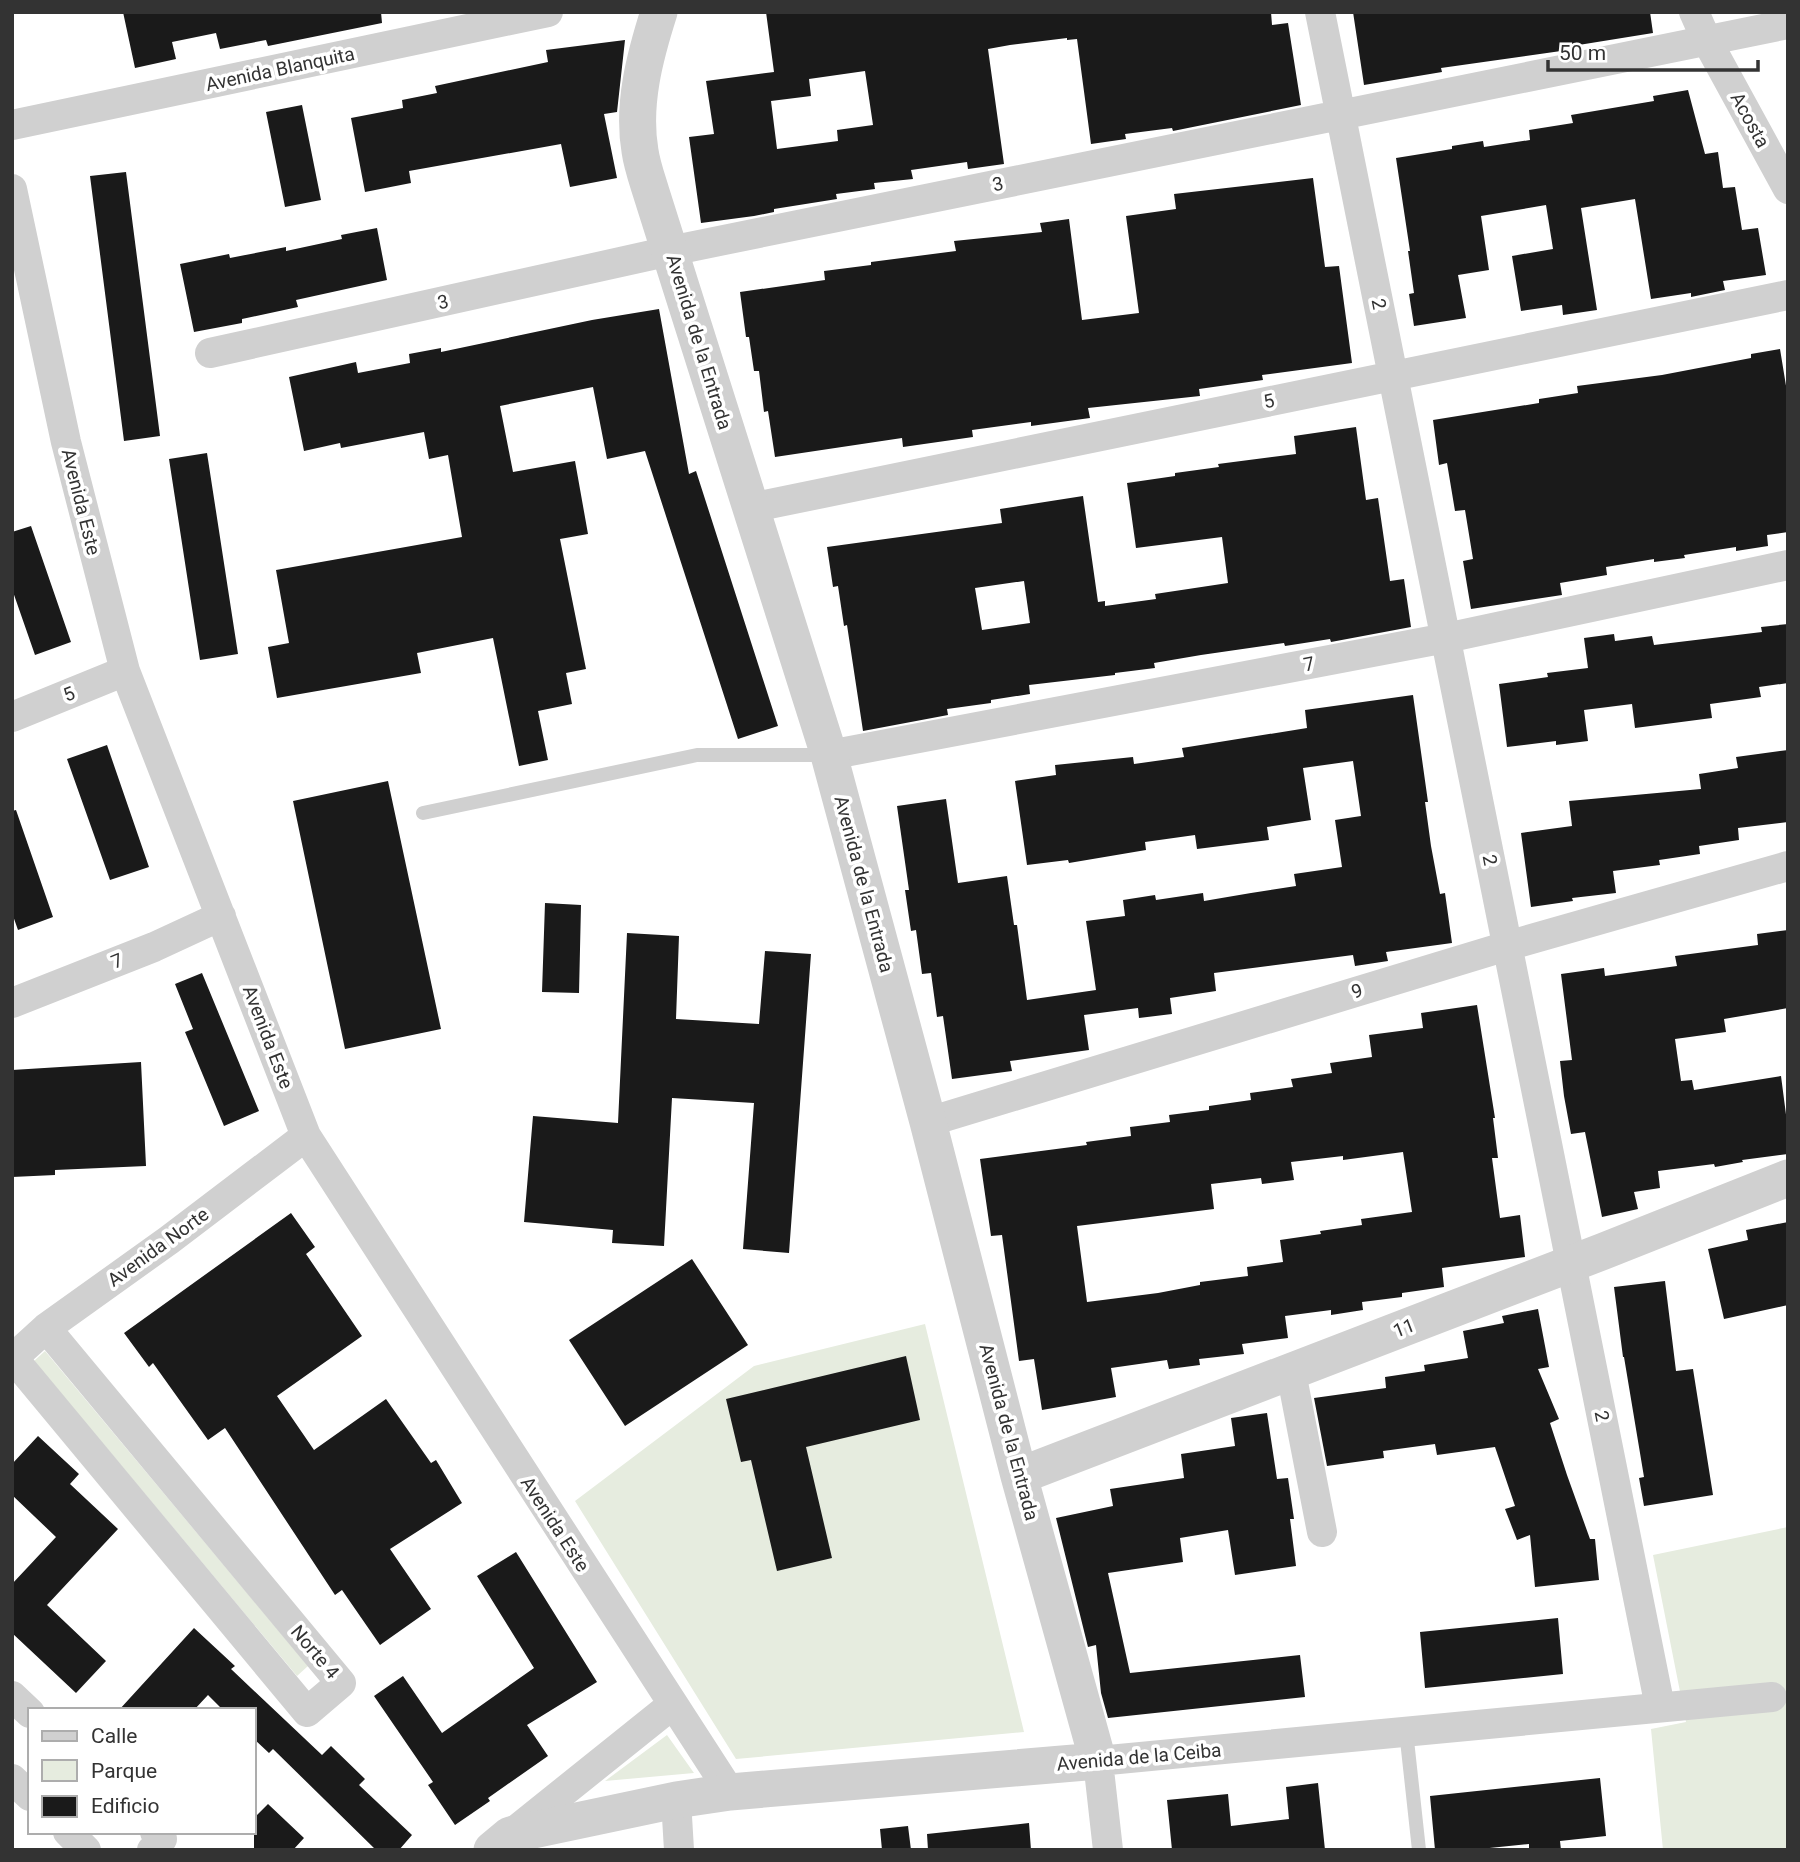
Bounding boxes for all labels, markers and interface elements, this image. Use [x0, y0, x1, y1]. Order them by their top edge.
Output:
scale bar [1548, 28, 1758, 72]
text: 50 m [1559, 41, 1606, 65]
street label: Avenida Blanquita [203, 42, 357, 96]
street label: Acosta [1726, 88, 1774, 152]
street label: 3 [990, 172, 1006, 196]
street label: Avenida de la Entrada [661, 252, 737, 432]
street label: 3 [435, 290, 451, 314]
street label: 2 [1367, 297, 1391, 311]
street label: 5 [1261, 389, 1277, 413]
street label: Avenida Este [57, 446, 105, 558]
street label: 7 [1302, 652, 1316, 676]
street label: 5 [60, 681, 78, 707]
street label: Avenida de la Entrada [829, 793, 899, 975]
street label: 2 [1478, 853, 1502, 867]
street label: 7 [108, 948, 126, 974]
street label: 9 [1349, 978, 1365, 1004]
street label: Avenida Este [238, 982, 298, 1092]
street label: Avenida Norte [103, 1203, 213, 1291]
street label: 11 [1390, 1313, 1418, 1343]
street label: Avenida de la Entrada [974, 1341, 1044, 1523]
street label: 2 [1590, 1409, 1614, 1423]
street label: Avenida Este [516, 1472, 594, 1576]
street label: Norte 4 [286, 1620, 344, 1684]
legend [28, 1708, 256, 1834]
text: Calle [91, 1724, 137, 1748]
street label: Avenida de la Ceiba [1056, 1738, 1222, 1776]
text: Parque [91, 1759, 157, 1783]
text: Edificio [91, 1794, 159, 1818]

